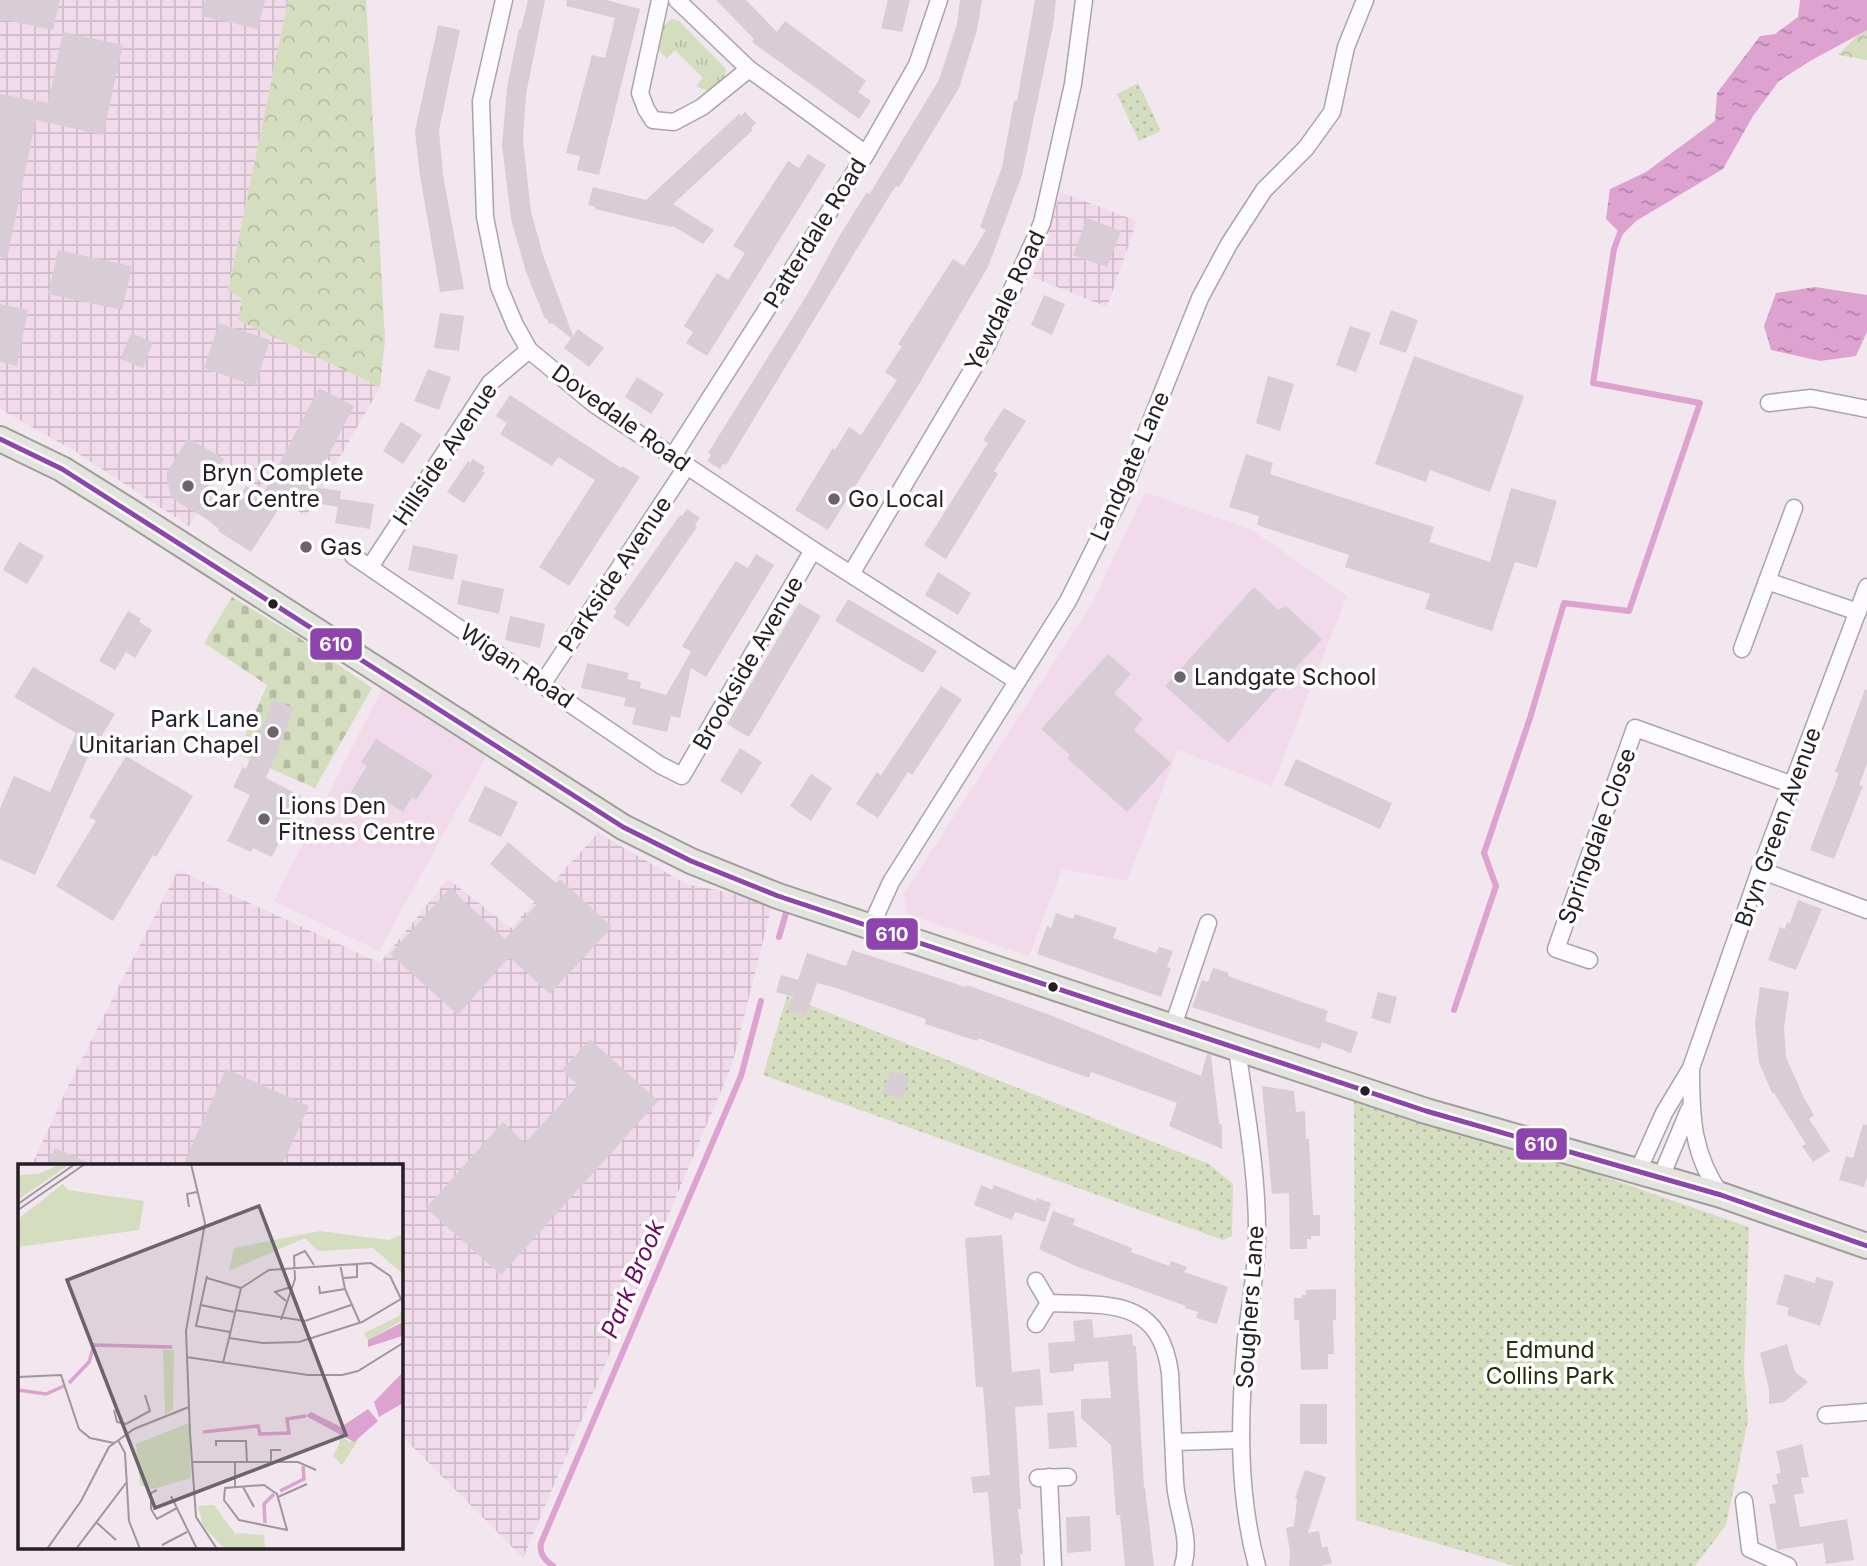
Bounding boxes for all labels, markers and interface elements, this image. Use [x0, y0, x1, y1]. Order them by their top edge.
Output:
street label: Patterdale Road [758, 153, 872, 313]
street label: Yewdale Road [959, 226, 1051, 376]
street label: Dovedale Road [547, 359, 695, 477]
street label: Hillside Avenue [387, 377, 503, 531]
street label: Landgate Lane [1085, 387, 1175, 545]
place label: Bryn Complete Car Centre [202, 459, 364, 513]
marker: Bryn Complete Car Centre [180, 478, 196, 494]
place label: Go Local [848, 485, 944, 513]
street label: Parkside Avenue [553, 491, 677, 657]
marker: Go Local [826, 491, 842, 507]
place label: Gas [320, 533, 362, 561]
marker: Gas [298, 539, 314, 555]
street label: Brookside Avenue [687, 571, 809, 755]
unlabelled marker [266, 597, 280, 611]
street label: Wigan Road [455, 618, 579, 714]
line badge: 610 [309, 627, 363, 661]
text: 610 [319, 633, 353, 656]
place label: Landgate School [1194, 663, 1376, 691]
marker: Landgate School [1172, 669, 1188, 685]
place label: Park Lane Unitarian Chapel [78, 705, 259, 759]
street label: Bryn Green Avenue [1729, 723, 1827, 931]
marker: Park Lane Unitarian Chapel [265, 724, 281, 740]
street label: Springdale Close [1552, 744, 1642, 928]
place label: Lions Den Fitness Centre [278, 792, 435, 846]
marker: Lions Den Fitness Centre [256, 811, 272, 827]
line badge: 610 [865, 917, 919, 951]
text: 610 [875, 923, 909, 946]
unlabelled marker [1046, 980, 1060, 994]
unlabelled marker [1358, 1084, 1372, 1098]
line badge: 610 [1515, 1127, 1568, 1161]
text: 610 [1524, 1133, 1558, 1156]
inset map [18, 1164, 402, 1548]
water label: Park Brook [595, 1215, 671, 1342]
street label: Soughers Lane [1230, 1224, 1270, 1390]
park label: Edmund Collins Park [1486, 1336, 1615, 1390]

